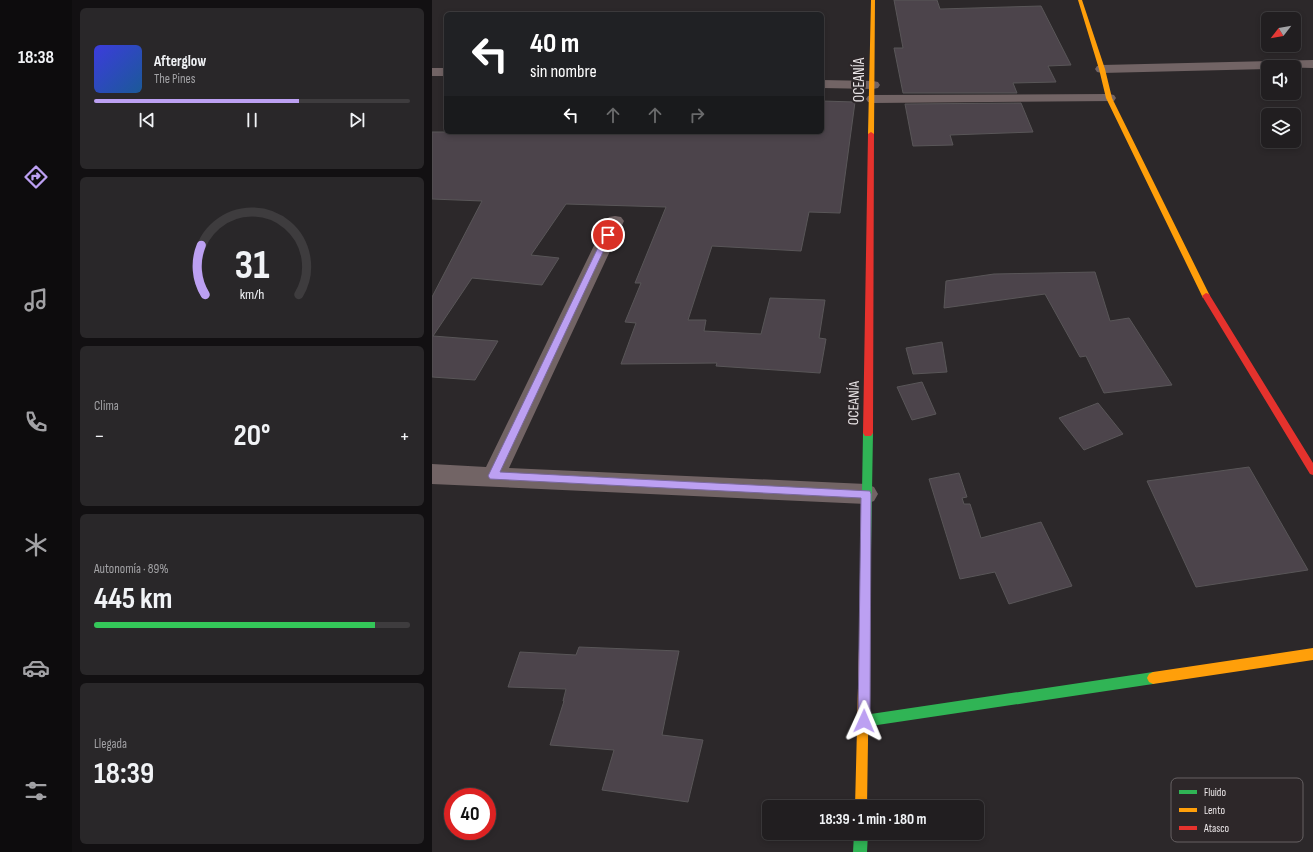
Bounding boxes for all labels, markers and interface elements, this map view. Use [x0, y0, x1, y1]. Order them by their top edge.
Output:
north arrow [1261, 12, 1301, 52]
map controls [1261, 12, 1301, 148]
text: 40 m [530, 27, 579, 60]
icon: left [464, 28, 516, 80]
text: 18:38 [18, 47, 54, 68]
text: Afterglow [154, 52, 206, 71]
street label: OCEANÍA [850, 57, 869, 102]
button: sound [1261, 60, 1301, 100]
text: sin nombre [530, 61, 597, 82]
text: The Pines [154, 71, 195, 87]
icon: left [560, 104, 582, 126]
icon: ahead [602, 104, 624, 126]
icon: ahead [644, 104, 666, 126]
icon: right [686, 104, 708, 126]
button: layers [1261, 108, 1301, 148]
icon: previous [136, 109, 158, 131]
icon: pause [241, 109, 263, 131]
icon: next [346, 109, 368, 131]
icon: directions [22, 163, 50, 191]
pin [591, 218, 625, 252]
icon: arrive [597, 224, 619, 246]
text: 31 [235, 241, 269, 290]
icon: music [22, 286, 50, 314]
text: km/h [240, 286, 264, 303]
street label: OCEANÍA [844, 380, 864, 425]
text: Clima [94, 398, 119, 414]
icon: phone [22, 408, 50, 436]
text: 20° [234, 418, 270, 454]
text: − [94, 423, 105, 450]
text: + [399, 423, 410, 450]
icon: climate [22, 531, 50, 559]
text: Autonomía · 89% [94, 561, 169, 577]
text: 445 km [94, 581, 172, 617]
icon: car [22, 654, 50, 682]
position arrow [843, 700, 885, 742]
text: Llegada [94, 736, 127, 752]
text: 18:39 [94, 756, 154, 792]
icon: filters [22, 777, 50, 805]
legend [1171, 778, 1303, 842]
text: Fluido [1204, 786, 1226, 799]
speed limit sign: 40 [444, 788, 496, 840]
text: Lento [1204, 804, 1225, 817]
text: 18:39 · 1 min · 180 m [820, 810, 926, 829]
text: Atasco [1203, 822, 1230, 835]

